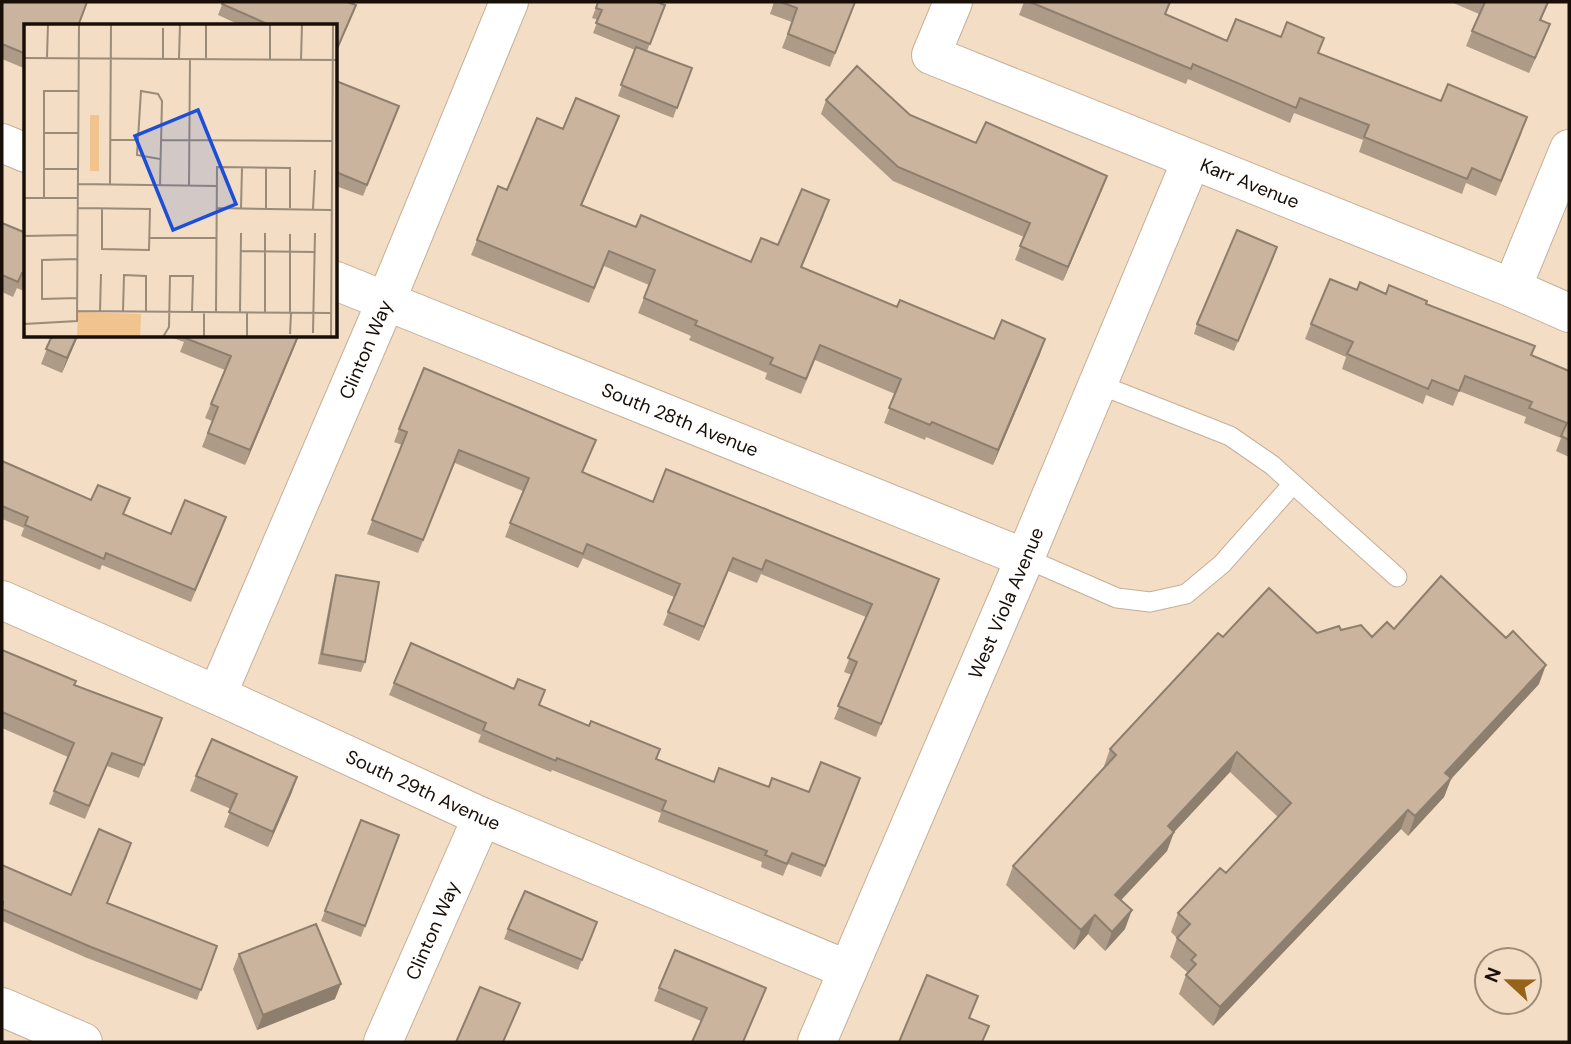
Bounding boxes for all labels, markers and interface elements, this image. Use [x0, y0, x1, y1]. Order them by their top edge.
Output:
inset map [24, 24, 338, 338]
street label: Karr Avenue [1197, 152, 1303, 214]
street label: Clinton Way [333, 295, 398, 403]
street label: South 28th Avenue [598, 377, 762, 462]
street label: West Viola Avenue [962, 523, 1049, 683]
street label: South 29th Avenue [342, 744, 504, 836]
street label: Clinton Way [399, 876, 465, 984]
north arrow [1473, 946, 1543, 1016]
text: N [1479, 964, 1507, 986]

